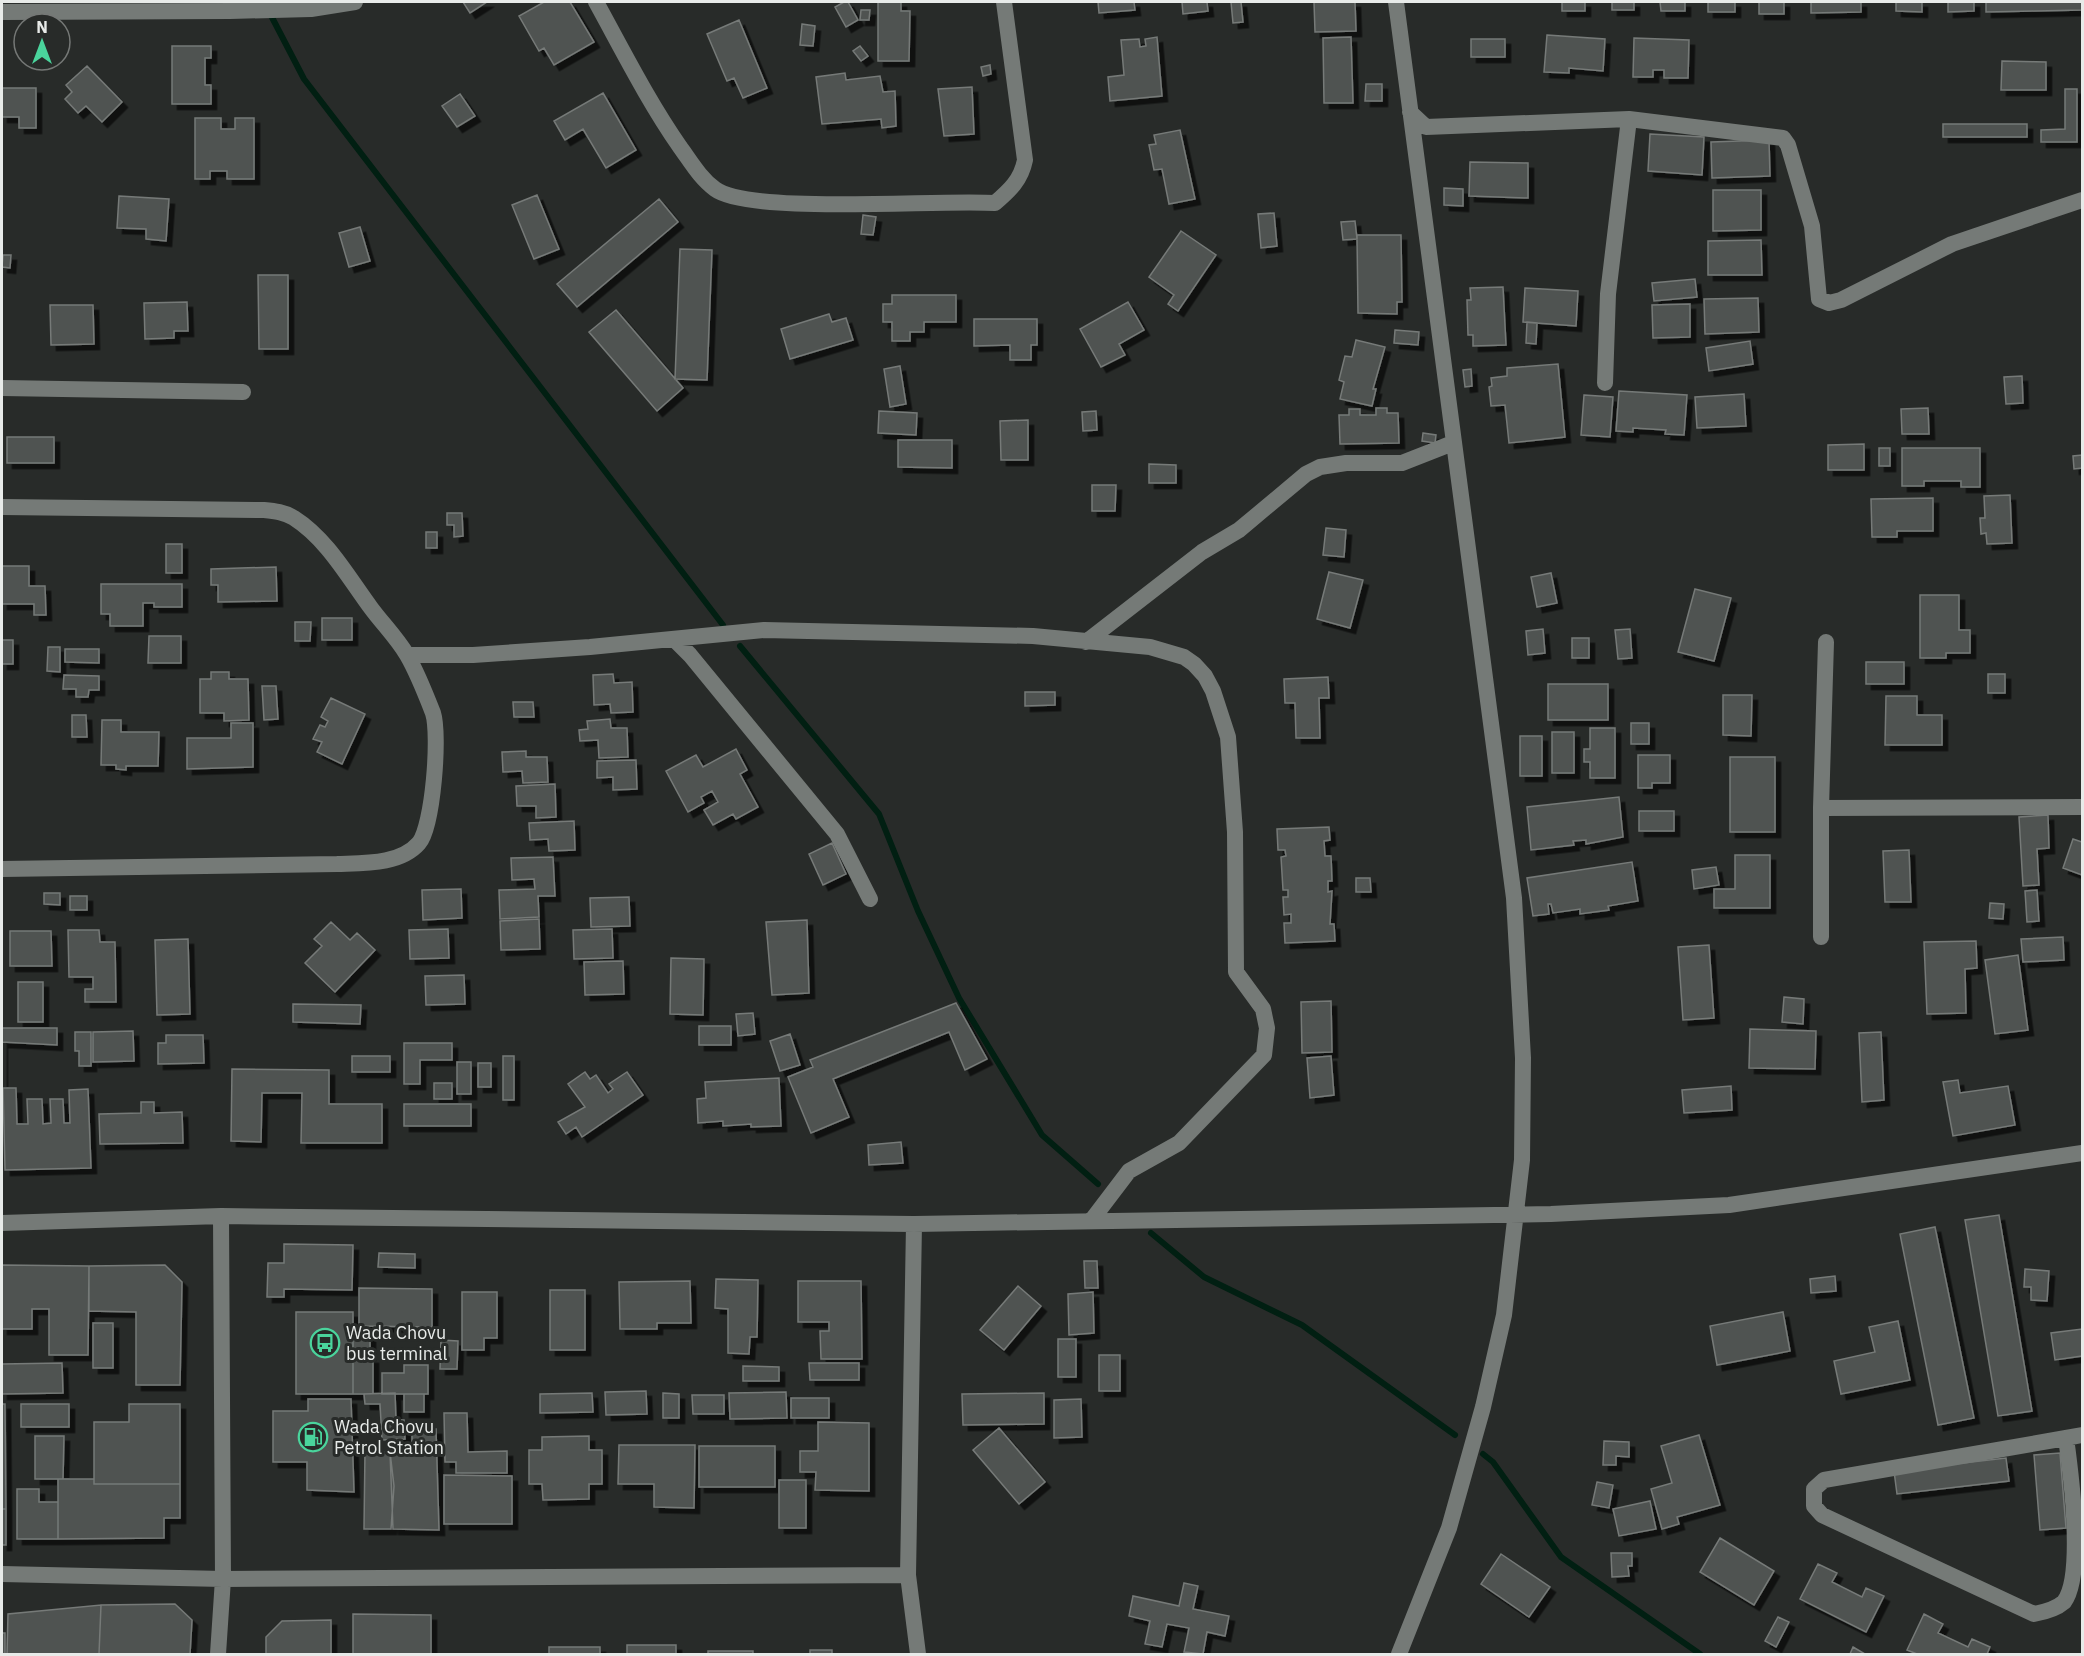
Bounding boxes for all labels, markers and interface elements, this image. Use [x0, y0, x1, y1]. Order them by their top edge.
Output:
north arrow [12, 12, 72, 72]
text: N [36, 17, 48, 37]
place label: Wada Chovu bus terminal [346, 1321, 447, 1365]
bus stop icon: Wada Chovu bus terminal [309, 1327, 341, 1359]
place label: Wada Chovu Petrol Station [334, 1415, 444, 1459]
fuel station icon: Wada Chovu Petrol Station [297, 1421, 329, 1453]

